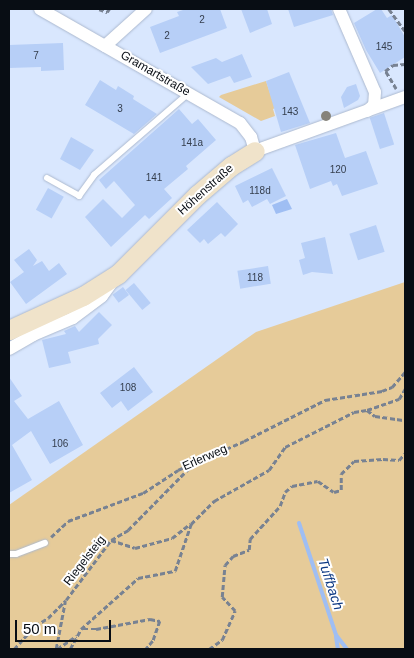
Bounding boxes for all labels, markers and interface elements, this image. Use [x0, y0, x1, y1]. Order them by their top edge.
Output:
house number: 2 [199, 14, 205, 26]
house number: 2 [164, 30, 170, 42]
house number: 145 [376, 41, 392, 53]
street label: Gramartstraße [118, 48, 192, 100]
house number: 7 [33, 50, 39, 62]
house number: 3 [117, 103, 123, 115]
house number: 143 [282, 106, 298, 118]
house number: 141a [181, 137, 203, 149]
street label: Höhenstraße [175, 161, 237, 219]
house number: 120 [330, 164, 346, 176]
house number: 141 [146, 172, 162, 184]
house number: 118d [249, 185, 271, 197]
house number: 118 [247, 272, 263, 284]
house number: 108 [120, 382, 136, 394]
house number: 106 [52, 438, 68, 450]
street label: Erlerweg [180, 442, 230, 474]
street label: Riegelsteig [61, 533, 109, 589]
water label: Tuffbach [315, 556, 347, 612]
scale bar [18, 610, 114, 642]
text: 50 m [23, 620, 56, 637]

